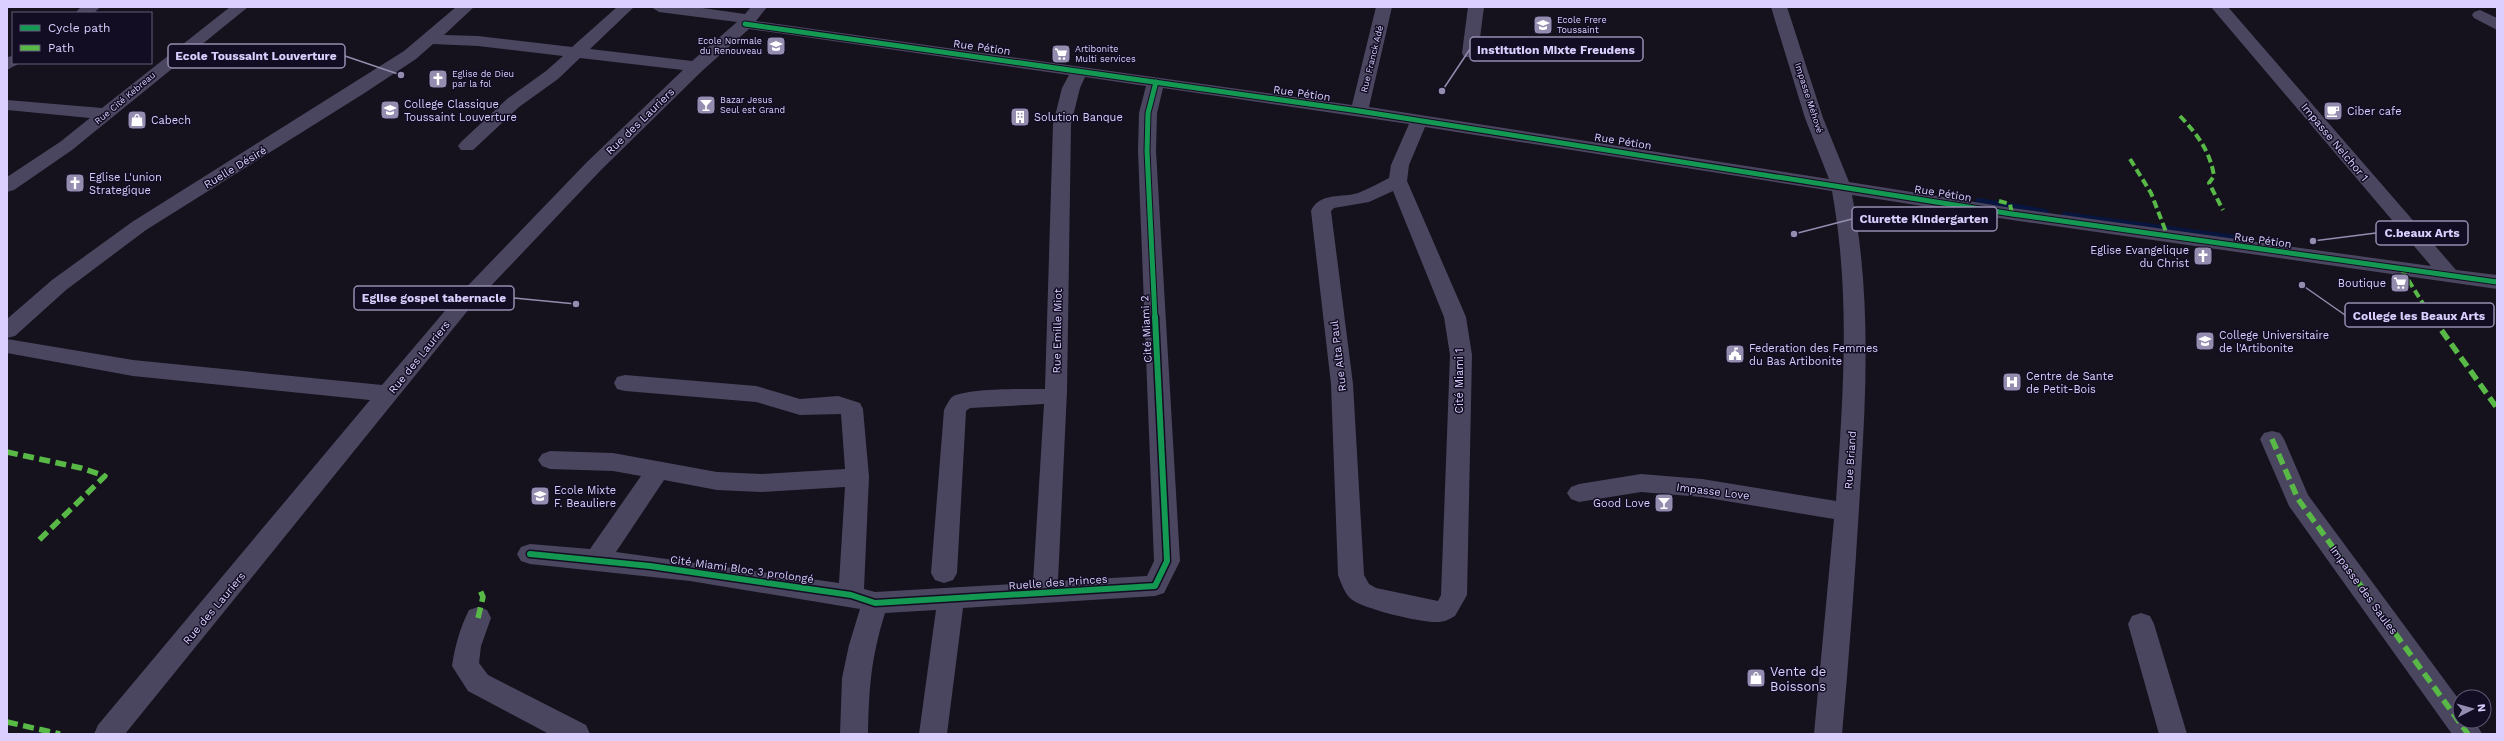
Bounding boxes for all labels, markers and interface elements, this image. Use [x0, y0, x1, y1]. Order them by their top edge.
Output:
legend [12, 12, 152, 64]
school or university icon: Ecole Frere Toussaint [1532, 14, 1554, 36]
place label: Ecole Frere Toussaint [1557, 15, 1607, 35]
text: Cycle path [48, 21, 110, 35]
street label: Rue Franck Adé [1359, 25, 1385, 93]
school or university icon: Ecole Normale du Renouveau [765, 35, 787, 57]
place label: Ecole Normale du Renouveau [698, 36, 762, 56]
street label: Rue Pétion [952, 37, 1011, 58]
callout: Institution Mixte Freudens [1470, 37, 1643, 61]
text: Path [48, 41, 74, 55]
supermarket icon: Artibonite Multi services [1050, 43, 1072, 65]
text: Institution Mixte Freudens [1477, 43, 1636, 57]
callout: Ecole Toussaint Louverture [168, 44, 345, 68]
place label: Artibonite Multi services [1075, 44, 1136, 64]
text: Ecole Toussaint Louverture [175, 49, 337, 63]
street label: Impasse Méhové [1793, 62, 1825, 134]
church icon: Eglise de Dieu par la fol [427, 68, 449, 90]
place label: Eglise de Dieu par la fol [452, 69, 514, 89]
street label: Rue Cité Kebreau [93, 70, 157, 126]
street label: Rue Pétion [1272, 83, 1331, 104]
street label: Rue des Lauriers [603, 85, 677, 157]
bar icon: Bazar Jesus Seul est Grand [695, 94, 717, 116]
place label: Bazar Jesus Seul est Grand [720, 95, 785, 115]
place label: College Classique Toussaint Louverture [404, 98, 517, 124]
school or university icon: College Classique Toussaint Louverture [379, 99, 401, 121]
cafe icon: Ciber cafe [2322, 100, 2344, 122]
street label: Impasse Nelchor 1 [2298, 101, 2371, 184]
place label: Ciber cafe [2347, 105, 2402, 118]
building icon: Solution Banque [1009, 106, 1031, 128]
shop icon: Cabech [126, 109, 148, 131]
place label: Solution Banque [1034, 111, 1123, 124]
place label: Cabech [151, 114, 191, 127]
street label: Rue Pétion [1593, 131, 1652, 152]
street label: Ruelle Désiré [202, 144, 269, 191]
place label: Eglise L'union Strategique [89, 171, 162, 197]
church icon: Eglise L'union Strategique [64, 172, 86, 194]
street label: Rue Pétion [1913, 183, 1972, 204]
callout: Clurette Kindergarten [1852, 207, 1997, 231]
text: Clurette Kindergarten [1860, 212, 1988, 226]
callout: C.beaux Arts [2376, 221, 2468, 245]
text: C.beaux Arts [2384, 226, 2460, 240]
street label: Rue Pétion [2233, 230, 2292, 251]
place label: Eglise Evangelique du Christ [2090, 244, 2189, 270]
church icon: Eglise Evangelique du Christ [2192, 245, 2214, 267]
supermarket icon: Boutique [2389, 272, 2411, 294]
place label: Boutique [2338, 277, 2386, 290]
callout: Eglise gospel tabernacle [354, 286, 514, 310]
street label: Rue Emille Miot [1050, 288, 1065, 373]
text: Eglise gospel tabernacle [362, 291, 506, 305]
street label: Cité Miami 2 [1138, 295, 1155, 363]
callout: College les Beaux Arts [2345, 303, 2494, 327]
text: College les Beaux Arts [2353, 309, 2486, 323]
street label: Rue des Lauriers [386, 318, 453, 396]
street label: Rue Alta Paul [1328, 319, 1349, 392]
place label: College Universitaire de l'Artibonite [2219, 329, 2329, 355]
school or university icon: College Universitaire de l'Artibonite [2194, 330, 2216, 352]
place label: Federation des Femmes du Bas Artibonite [1749, 342, 1878, 368]
public building icon: Federation des Femmes du Bas Artibonite [1724, 343, 1746, 365]
street label: Cité Miami 1 [1453, 349, 1466, 413]
place label: Centre de Sante de Petit-Bois [2026, 370, 2114, 396]
hospital icon: Centre de Sante de Petit-Bois [2001, 371, 2023, 393]
street label: Rue Briand [1842, 430, 1859, 490]
street label: Impasse Love [1676, 481, 1750, 502]
place label: Ecole Mixte F. Beauliere [554, 484, 616, 510]
school or university icon: Ecole Mixte F. Beauliere [529, 485, 551, 507]
bar icon: Good Love [1653, 492, 1675, 514]
place label: Good Love [1593, 497, 1650, 510]
street label: Impasse des Saules [2327, 543, 2400, 637]
street label: Cité Miami Bloc 3 prolongé [669, 553, 815, 586]
street label: Rue des Lauriers [180, 569, 249, 647]
street label: Ruelle des Princes [1008, 573, 1108, 592]
place label: Vente de Boissons [1770, 664, 1826, 694]
shop icon: Vente de Boissons [1745, 667, 1767, 689]
north arrow [2452, 689, 2492, 729]
text: N [2475, 703, 2488, 713]

